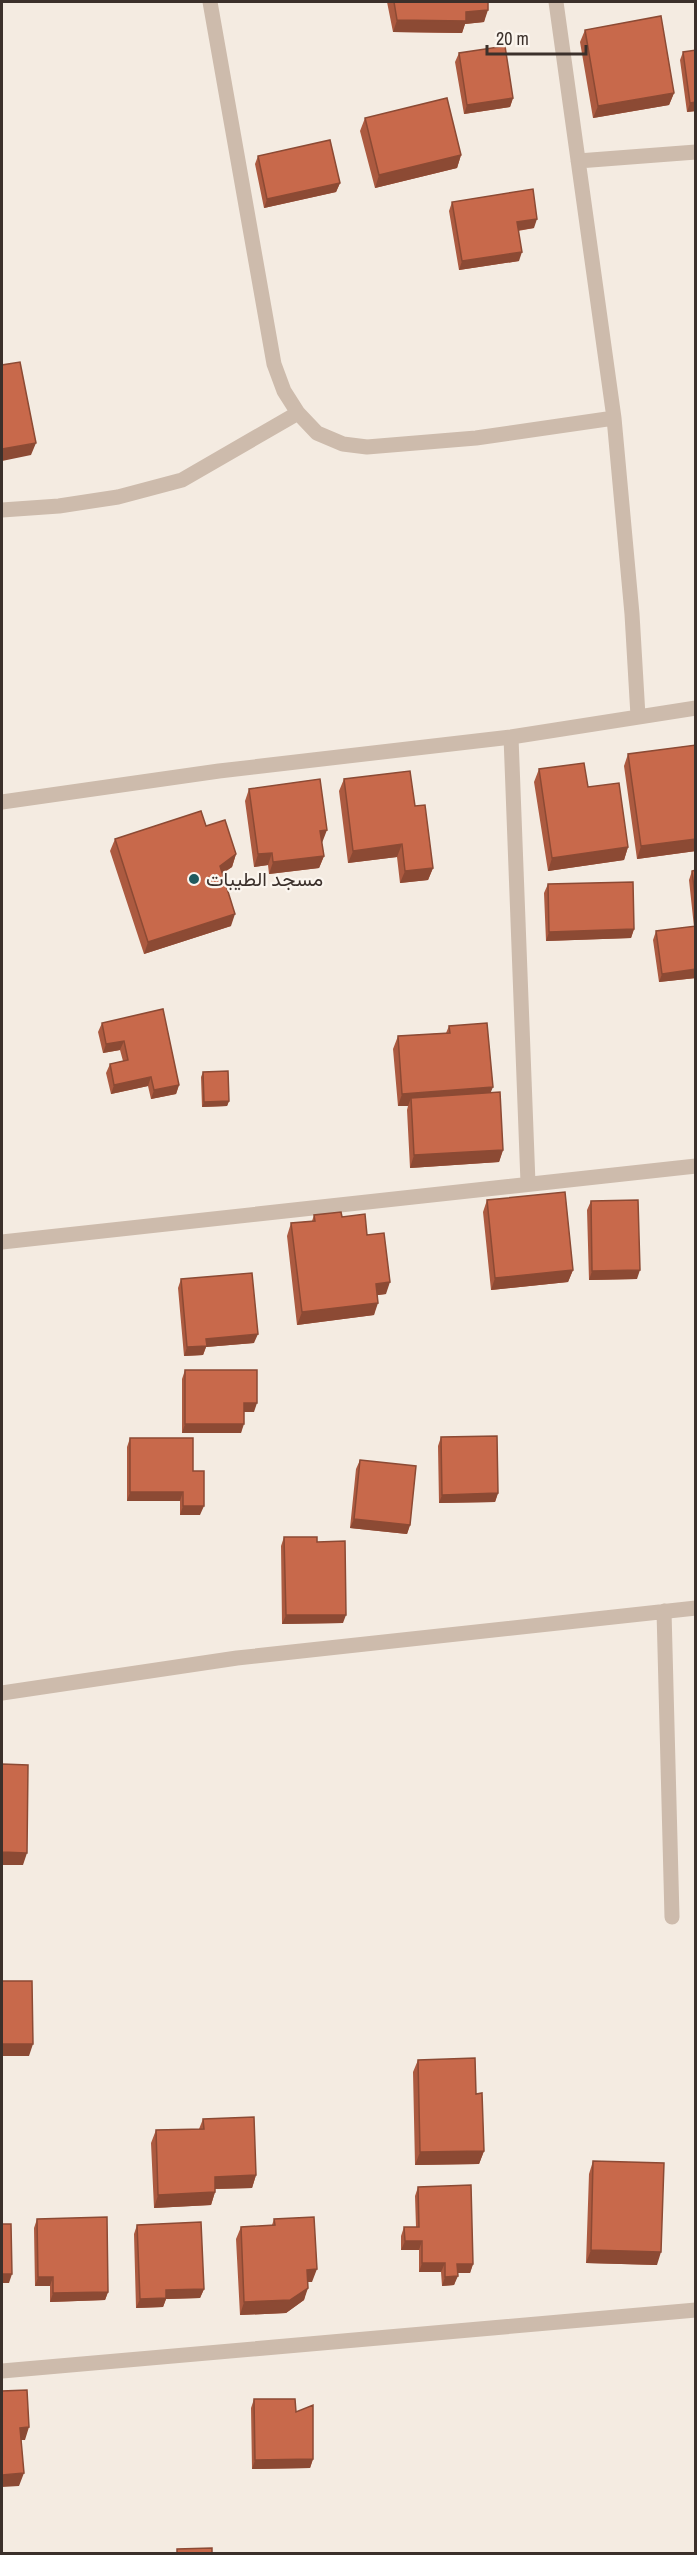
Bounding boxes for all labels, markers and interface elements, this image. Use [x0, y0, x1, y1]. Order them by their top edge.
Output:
scale bar [487, 18, 586, 56]
text: 20 m [496, 26, 529, 51]
place label: مسجد الطيبات [206, 865, 323, 892]
marker: مسجد الطيبات [187, 872, 201, 886]

